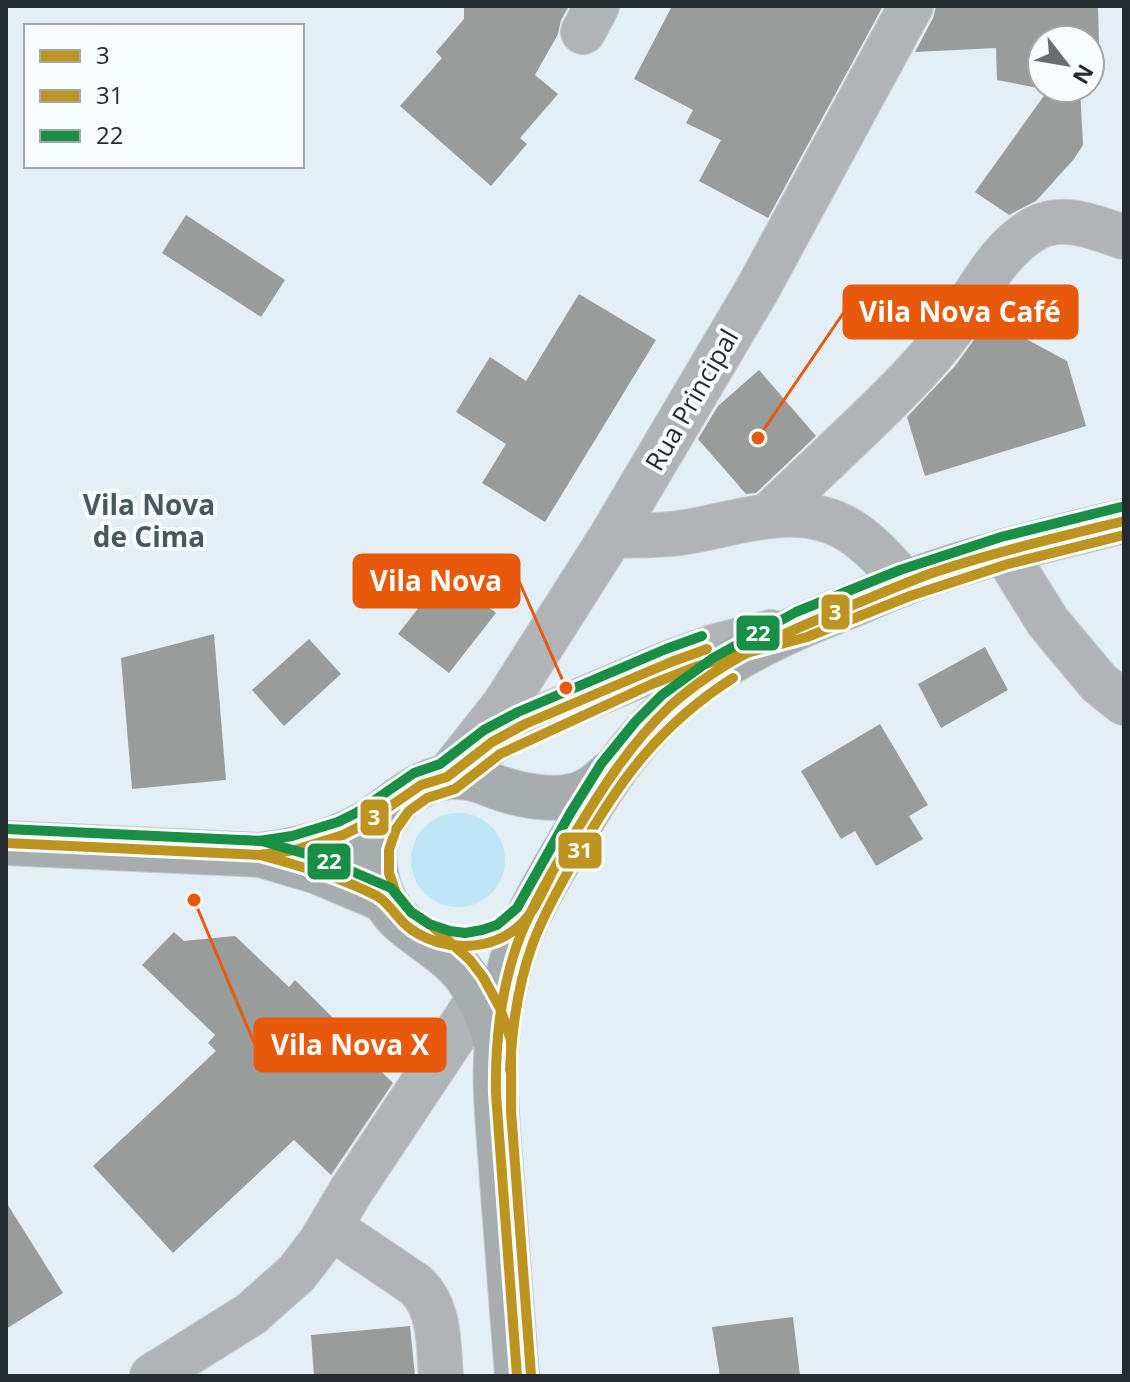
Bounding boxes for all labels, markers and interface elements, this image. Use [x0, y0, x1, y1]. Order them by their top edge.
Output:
legend [24, 24, 304, 168]
north arrow [1026, 24, 1106, 104]
text: 3 [96, 38, 110, 71]
text: N [1067, 59, 1101, 90]
text: 31 [96, 78, 123, 111]
text: 22 [96, 118, 123, 151]
callout: Vila Nova Café [844, 286, 1077, 338]
text: Vila Nova Café [859, 292, 1061, 330]
street label: Rua Principal [636, 322, 746, 477]
district label: Vila Nova de Cima [83, 485, 215, 555]
callout: Vila Nova [354, 555, 519, 607]
text: Vila Nova [370, 561, 502, 599]
line badge: 3 [820, 593, 851, 631]
text: 3 [829, 596, 841, 626]
line badge: 22 [735, 614, 781, 652]
text: 22 [745, 617, 771, 647]
line badge: 3 [359, 798, 390, 837]
text: 3 [368, 801, 380, 831]
line badge: 31 [557, 831, 603, 870]
text: 31 [567, 834, 593, 864]
line badge: 22 [306, 842, 352, 881]
text: 22 [316, 845, 342, 875]
callout: Vila Nova X [255, 1019, 445, 1071]
text: Vila Nova X [271, 1025, 429, 1063]

